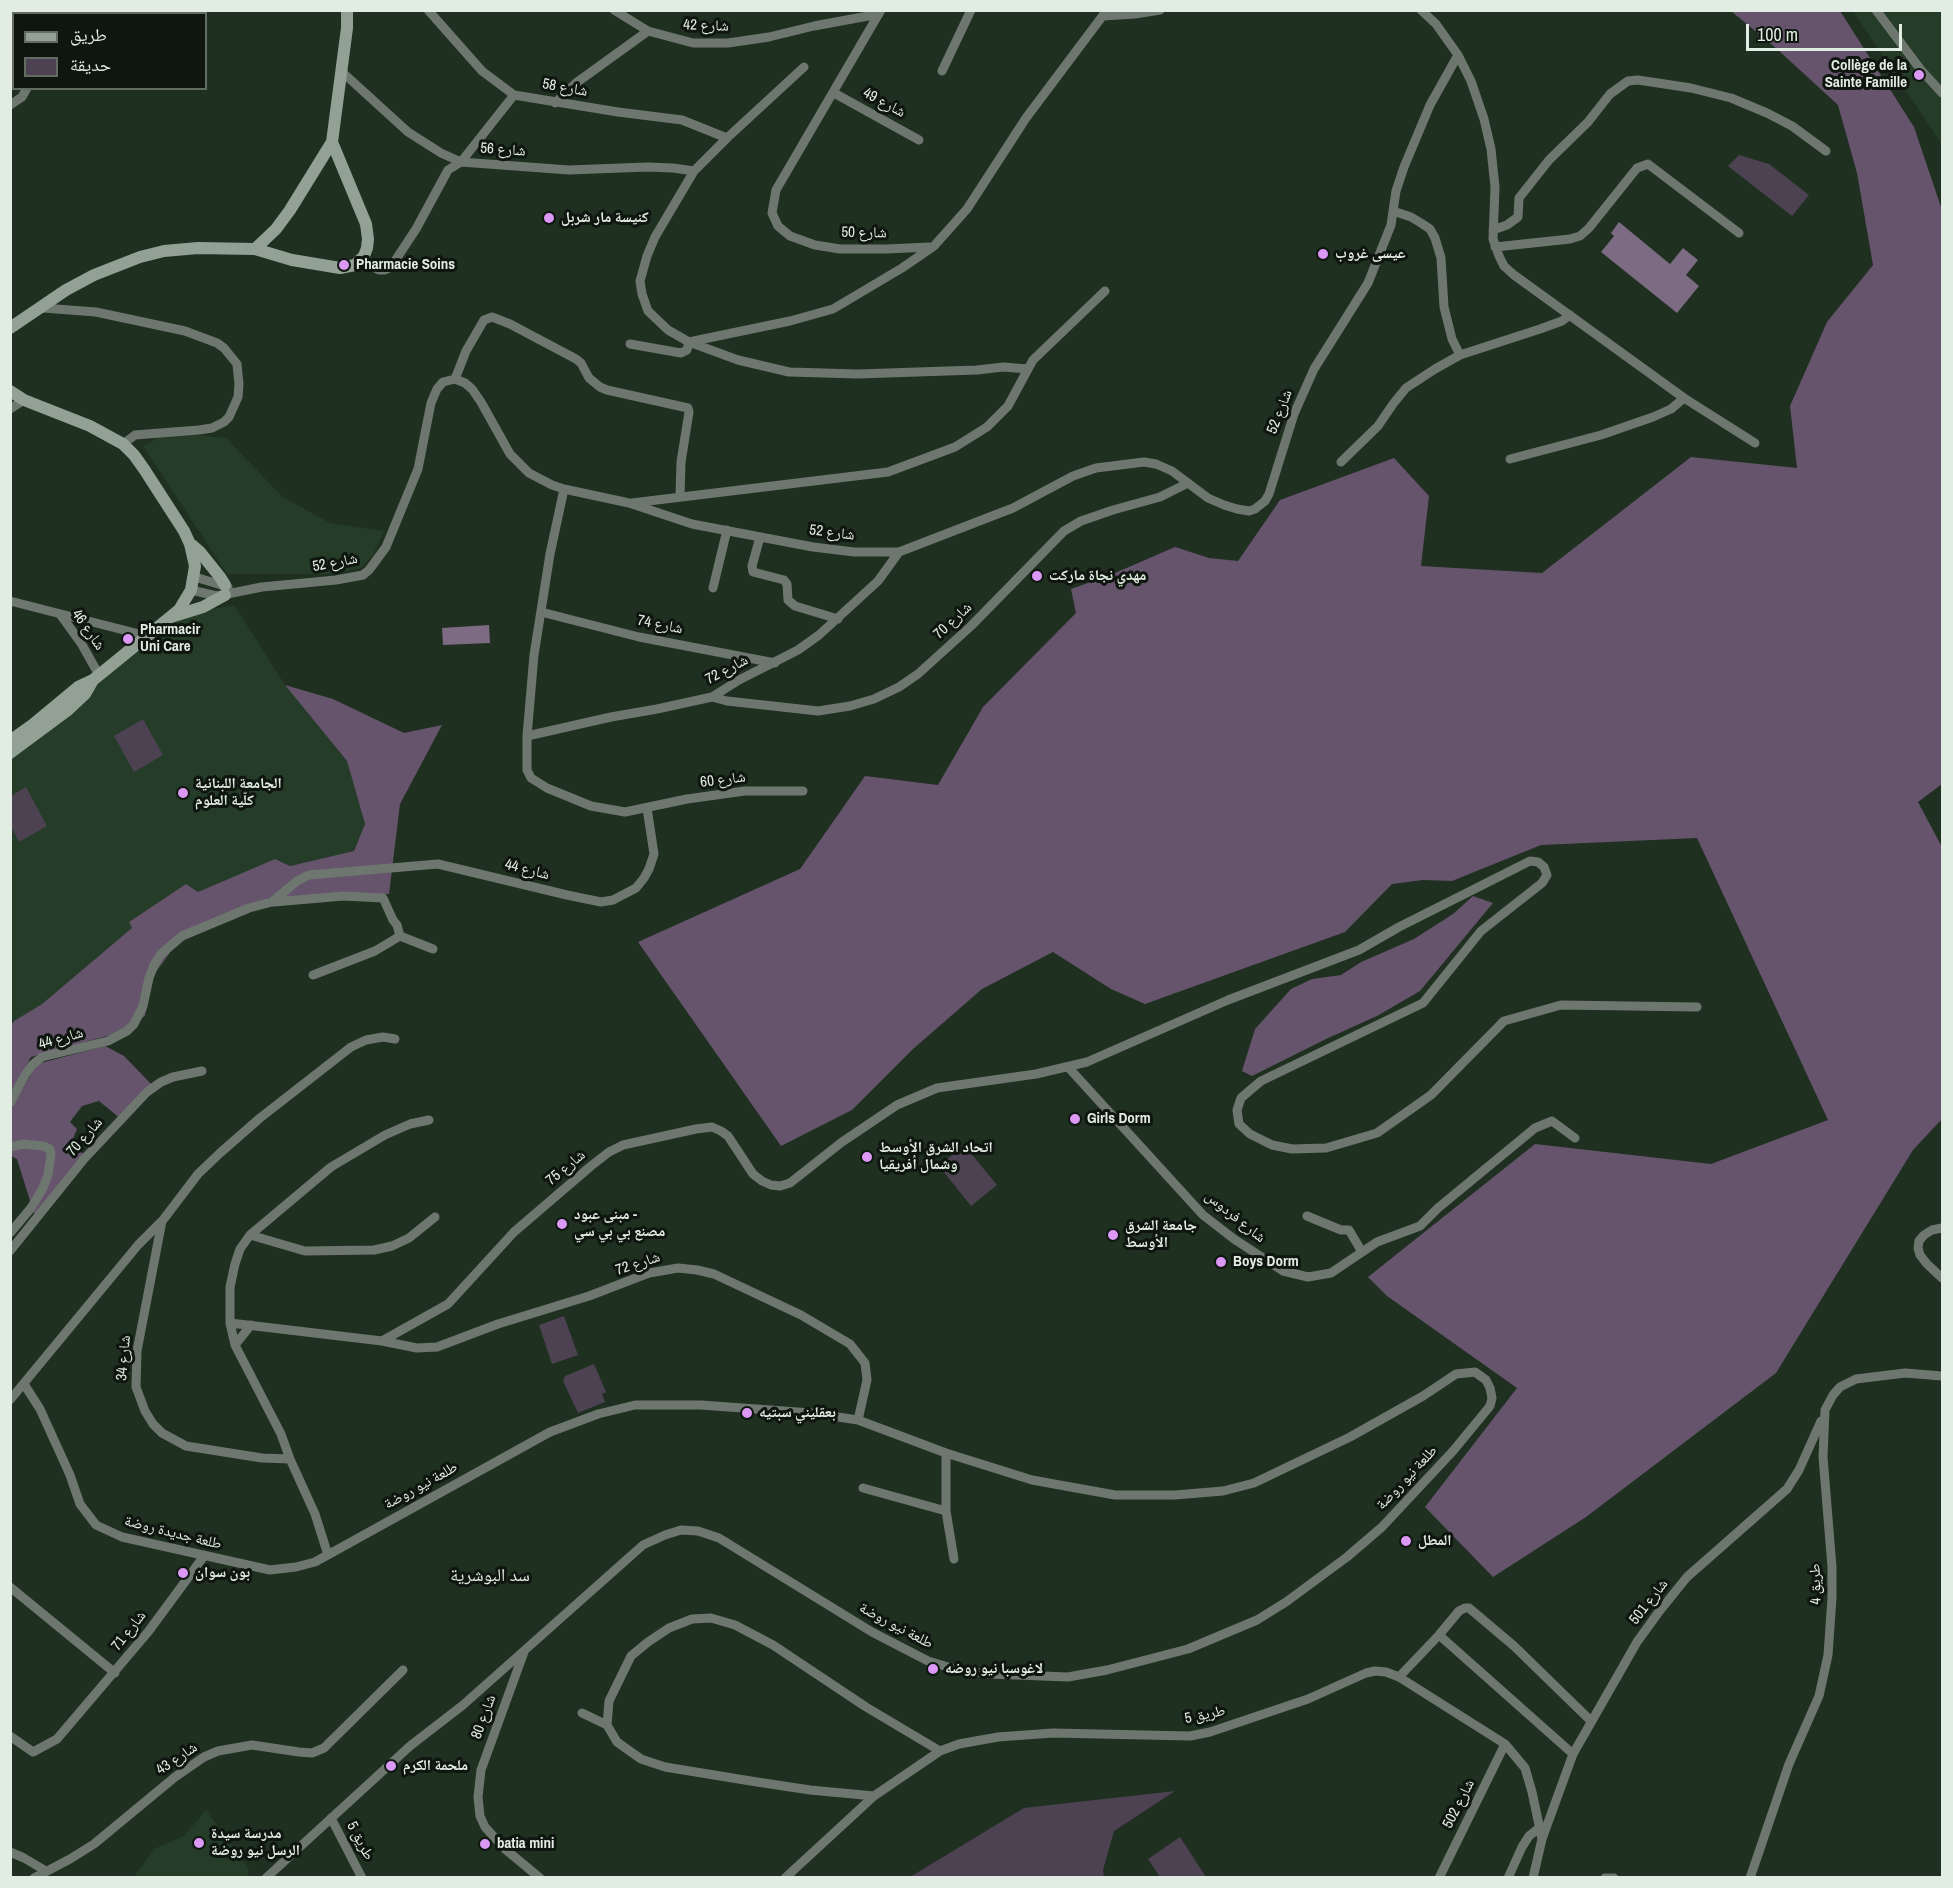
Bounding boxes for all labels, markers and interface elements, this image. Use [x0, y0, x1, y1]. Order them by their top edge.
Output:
legend [12, 12, 207, 90]
scale bar [1749, 12, 1905, 50]
street label: شارع 42 [683, 16, 729, 36]
text: طريق [70, 22, 107, 47]
text: 100 m [1757, 22, 1798, 47]
text: حديقة [70, 52, 111, 77]
place label: Collège de la Sainte Famille [1825, 57, 1907, 92]
marker: Collège de la Sainte Famille [1912, 68, 1926, 82]
street label: شارع 58 [541, 75, 589, 101]
street label: شارع 49 [860, 84, 908, 122]
street label: شارع 56 [480, 139, 526, 161]
place label: كنيسة مار شربل [561, 209, 649, 227]
marker: كنيسة مار شربل [542, 211, 556, 225]
street label: شارع 50 [841, 224, 887, 242]
place label: عيسى غروب [1335, 245, 1406, 263]
marker: عيسى غروب [1316, 247, 1330, 261]
place label: Pharmacie Soins [356, 256, 455, 274]
marker: Pharmacie Soins [337, 258, 351, 272]
street label: شارع 52 [1263, 387, 1297, 437]
street label: شارع 52 [808, 521, 856, 545]
street label: شارع 52 [311, 550, 359, 576]
place label: مهدي نجاة ماركت [1049, 567, 1146, 585]
marker: مهدي نجاة ماركت [1030, 569, 1044, 583]
street label: شارع 70 [930, 599, 976, 643]
street label: شارع 46 [68, 606, 108, 654]
street label: شارع 74 [636, 612, 684, 638]
place label: Pharmacir Uni Care [140, 621, 200, 656]
marker: Pharmacir Uni Care [121, 632, 135, 646]
street label: شارع 72 [703, 651, 751, 689]
street label: شارع 60 [699, 768, 747, 792]
place label: الجامعة اللبنانية كلّية العلوم [195, 775, 282, 810]
marker: الجامعة اللبنانية كلّية العلوم [176, 786, 190, 800]
street label: شارع 44 [503, 856, 551, 884]
street label: شارع 44 [37, 1024, 85, 1054]
place label: Girls Dorm [1087, 1110, 1151, 1128]
marker: Girls Dorm [1068, 1112, 1082, 1126]
street label: شارع 70 [63, 1114, 107, 1160]
place label: اتحاد الشرق الأوسط وشمال أفريقيا [879, 1139, 993, 1174]
street label: شارع 75 [543, 1146, 589, 1190]
marker: اتحاد الشرق الأوسط وشمال أفريقيا [860, 1150, 874, 1164]
street label: شارع فردوس [1201, 1187, 1269, 1247]
place label: مبنى عبود - مصنع بي بي سي [574, 1206, 665, 1241]
marker: مبنى عبود - مصنع بي بي سي [555, 1217, 569, 1231]
place label: جامعة الشرق الأوسط [1125, 1217, 1197, 1252]
marker: جامعة الشرق الأوسط [1106, 1228, 1120, 1242]
street label: شارع 72 [614, 1248, 662, 1280]
place label: Boys Dorm [1233, 1253, 1299, 1271]
marker: Boys Dorm [1214, 1255, 1228, 1269]
street label: شارع 34 [113, 1334, 135, 1382]
place label: بعقليني سبتيه [759, 1404, 836, 1422]
marker: بعقليني سبتيه [740, 1406, 754, 1420]
street label: طلعة نيو روضة [1373, 1442, 1441, 1514]
street label: طلعة نيو روضة [381, 1458, 461, 1514]
street label: طلعة جديدة روضة [122, 1512, 224, 1554]
place label: المطل [1418, 1532, 1452, 1550]
marker: المطل [1399, 1534, 1413, 1548]
street label: طريق 4 [1807, 1563, 1825, 1605]
place label: بون سوان [195, 1564, 250, 1582]
district label: سد البوشرية [450, 1565, 530, 1587]
marker: بون سوان [176, 1566, 190, 1580]
street label: شارع 501 [1626, 1576, 1672, 1628]
street label: طلعة نيو روضة [856, 1599, 936, 1653]
street label: شارع 71 [108, 1607, 150, 1655]
place label: لاغوسبا نيو روضه [945, 1660, 1043, 1678]
marker: لاغوسبا نيو روضه [926, 1662, 940, 1676]
street label: شارع 80 [468, 1692, 500, 1742]
street label: طريق 5 [1183, 1702, 1227, 1728]
street label: شارع 43 [153, 1739, 201, 1779]
place label: ملحمة الكرم [403, 1757, 468, 1775]
marker: ملحمة الكرم [384, 1759, 398, 1773]
street label: شارع 502 [1439, 1777, 1479, 1831]
street label: طريق 5 [342, 1819, 378, 1863]
place label: مدرسة سيدة الرسل نيو روضة [211, 1825, 300, 1860]
place label: batia mini [497, 1835, 554, 1853]
marker: مدرسة سيدة الرسل نيو روضة [192, 1836, 206, 1850]
marker: batia mini [478, 1837, 492, 1851]

